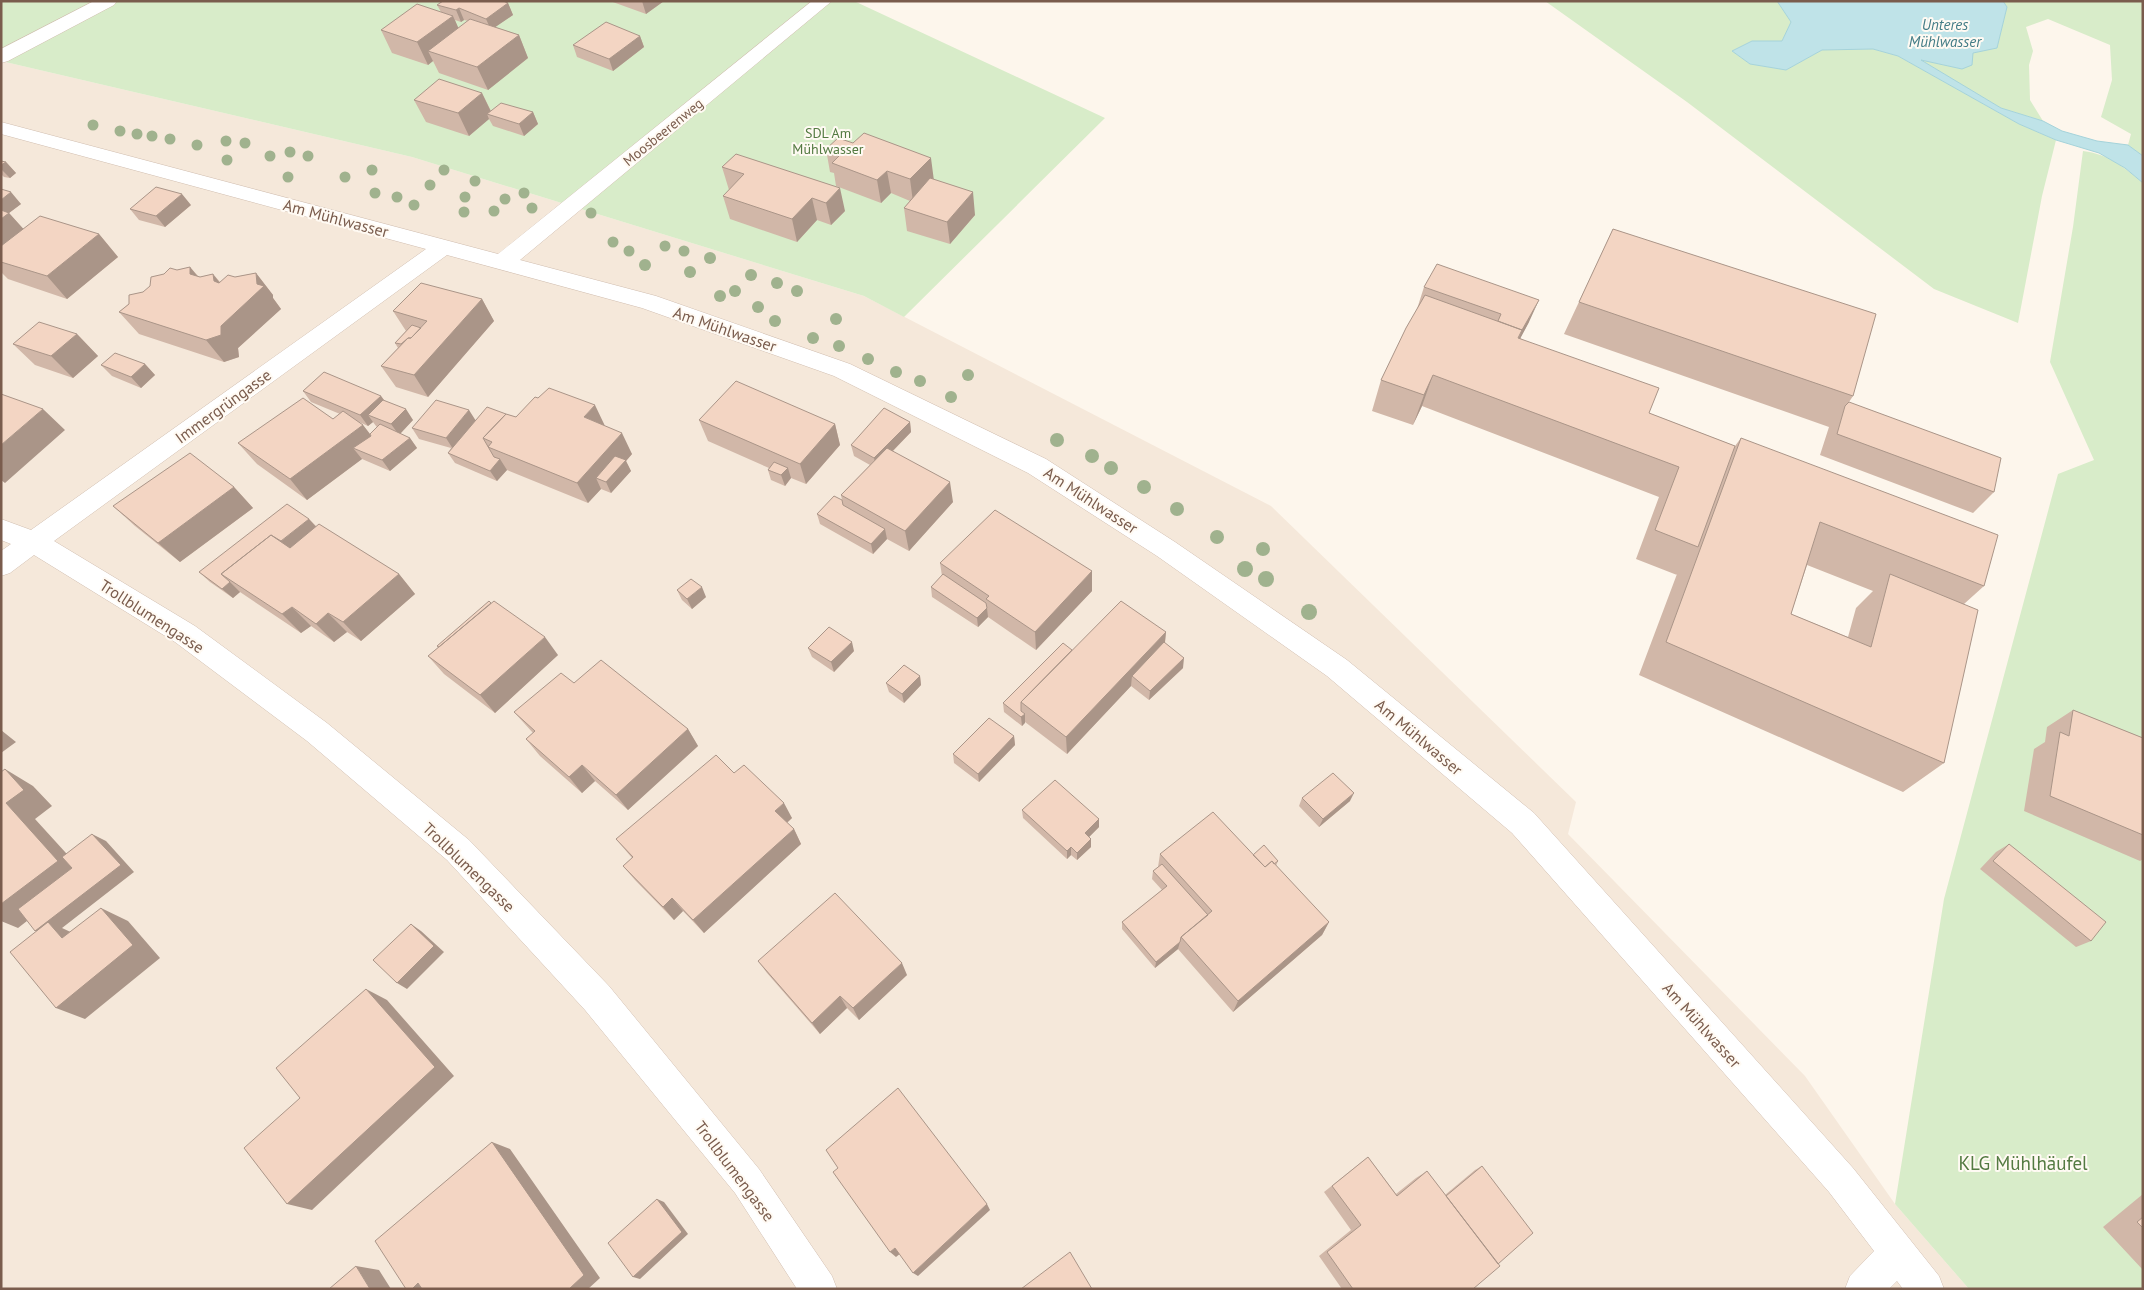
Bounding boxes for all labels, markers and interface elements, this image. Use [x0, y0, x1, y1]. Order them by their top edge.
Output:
water label: Unteres Mühlwasser [1909, 15, 1982, 51]
street label: Moosbeerenweg [619, 94, 707, 170]
park label: SDL Am Mühlwasser [792, 124, 864, 158]
street label: Am Mühlwasser [281, 194, 391, 242]
street label: Am Mühlwasser [671, 302, 780, 356]
street label: Immergrüngasse [171, 364, 275, 448]
street label: Am Mühlwasser [1040, 462, 1142, 538]
street label: Trollblumengasse [96, 575, 208, 657]
street label: Am Mühlwasser [1371, 695, 1467, 780]
street label: Trollblumengasse [419, 818, 519, 916]
street label: Am Mühlwasser [1658, 978, 1746, 1072]
street label: Trollblumengasse [691, 1117, 779, 1225]
park label: KLG Mühlhäufel [1958, 1151, 2088, 1175]

